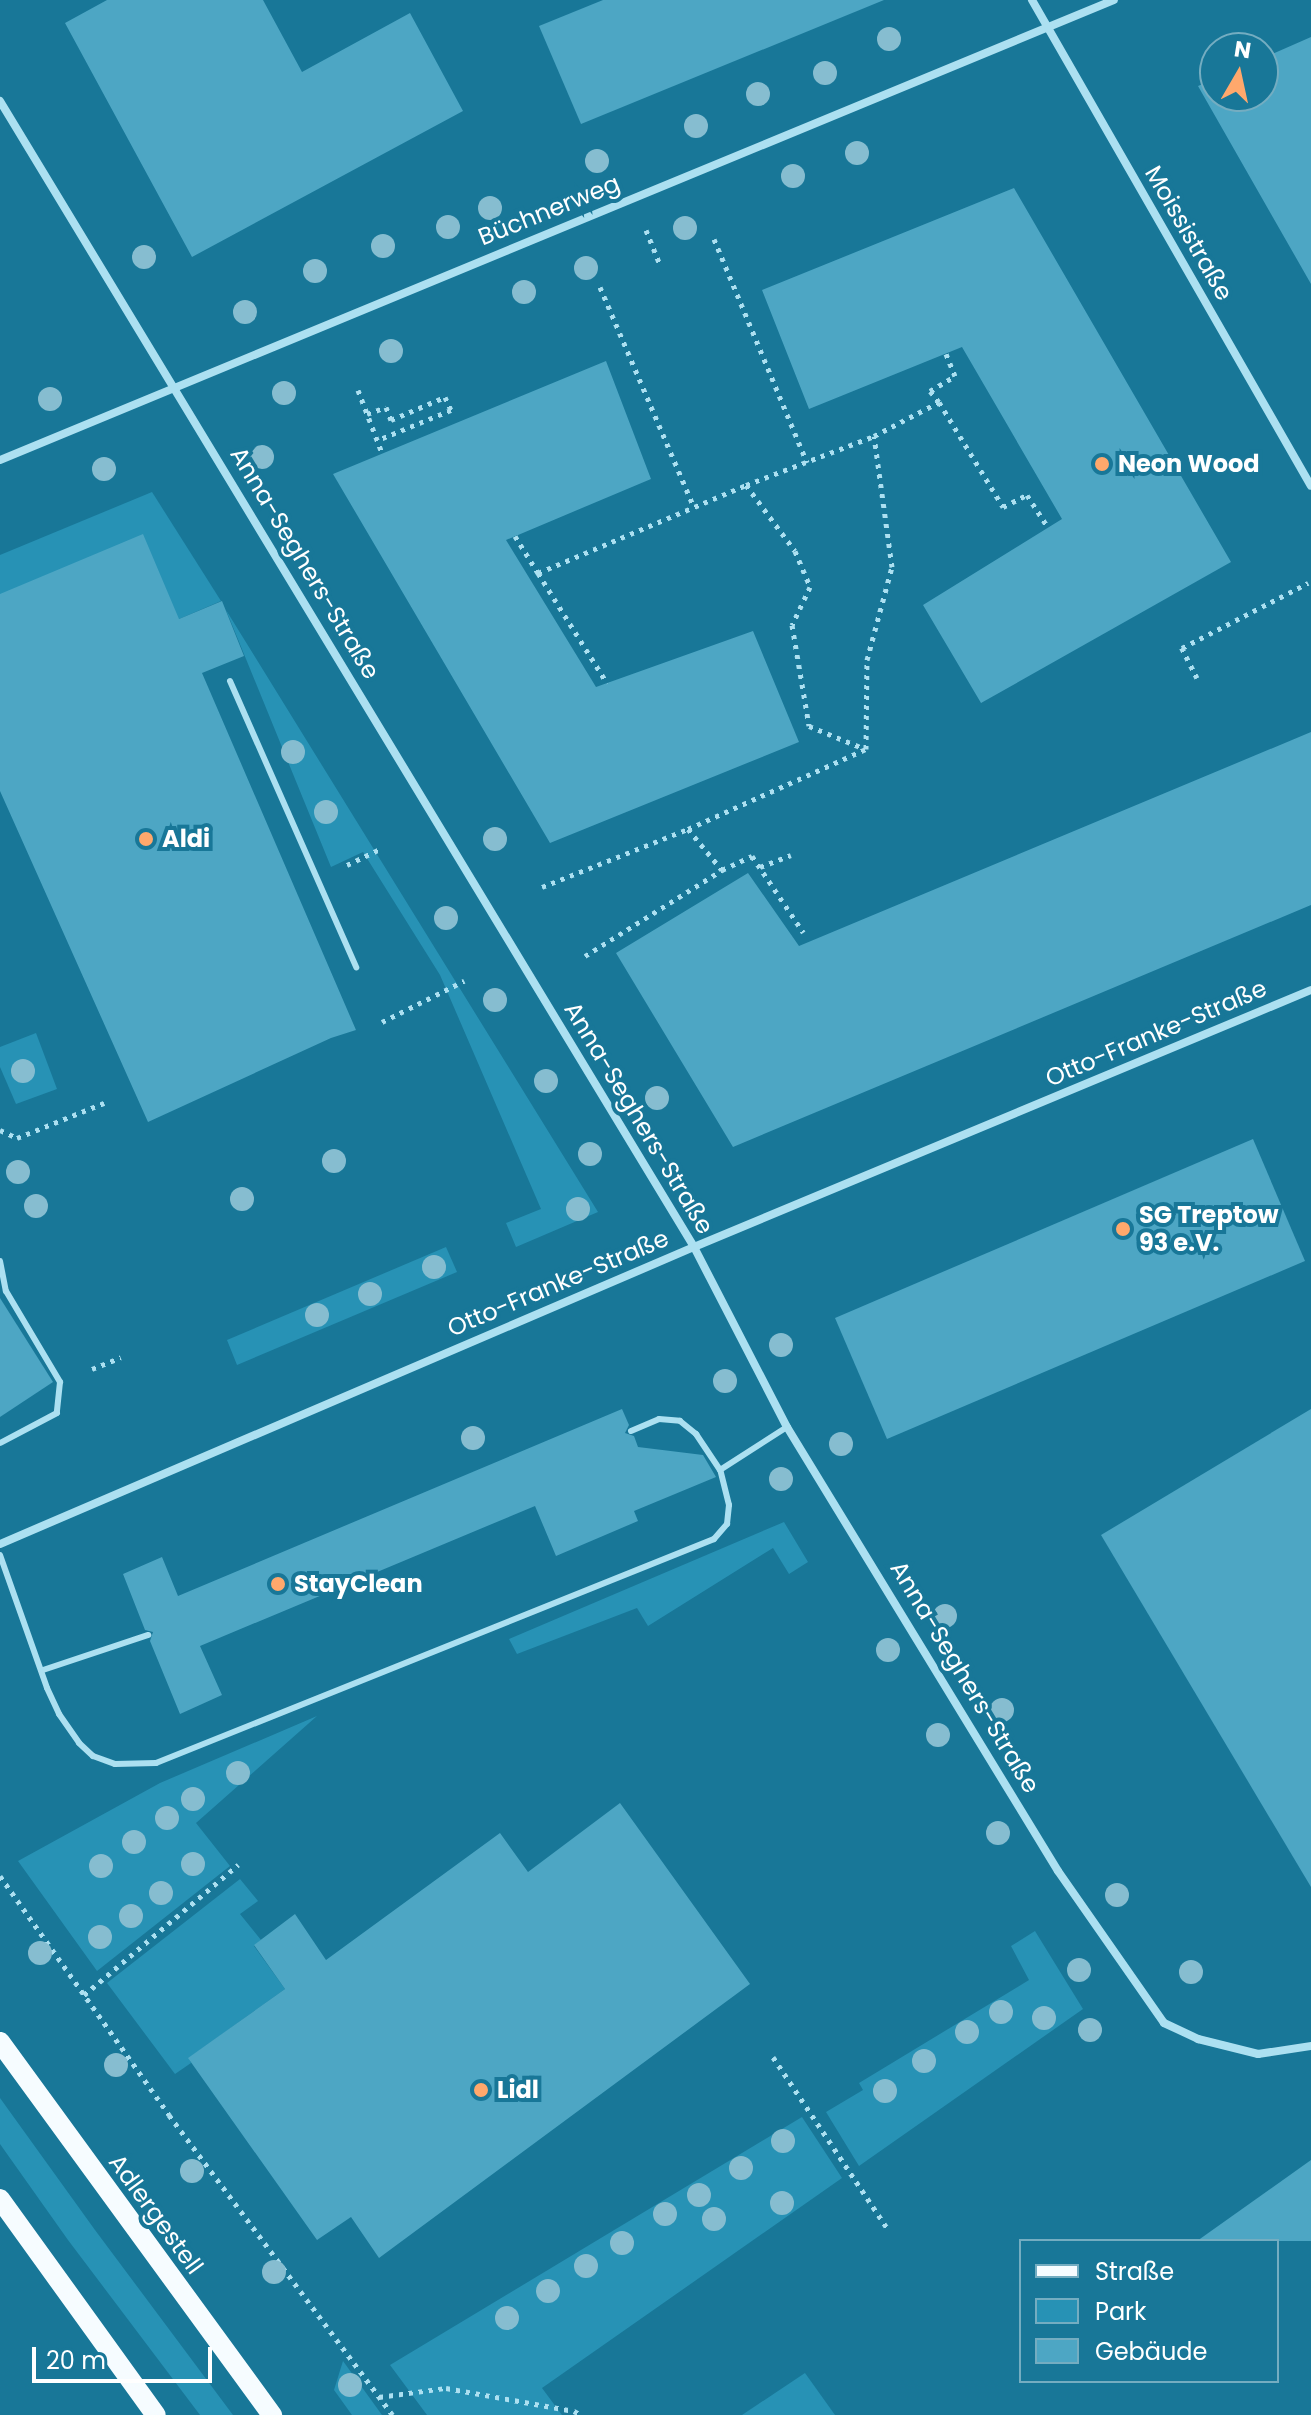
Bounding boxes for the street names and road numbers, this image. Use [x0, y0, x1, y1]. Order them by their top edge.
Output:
street label: Moissistraße [1139, 161, 1239, 305]
street label: Büchnerweg [474, 169, 624, 251]
street label: Anna-Seghers-Straße [224, 442, 386, 684]
street label: Otto-Franke-Straße [1041, 973, 1271, 1093]
street label: Anna-Seghers-Straße [558, 997, 720, 1239]
street label: Otto-Franke-Straße [443, 1223, 673, 1343]
street label: Anna-Seghers-Straße [884, 1556, 1046, 1798]
street label: Adlergestell [103, 2148, 209, 2280]

